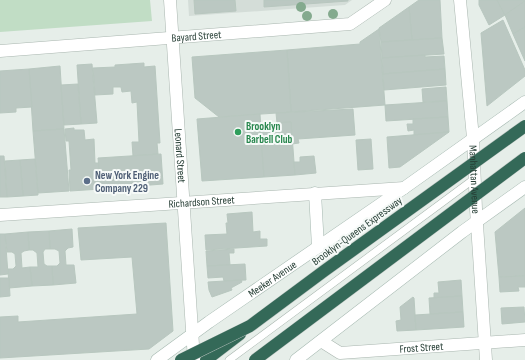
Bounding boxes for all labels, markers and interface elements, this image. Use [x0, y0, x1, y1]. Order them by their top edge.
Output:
street label: Bayard Street [171, 27, 222, 44]
place label: Brooklyn Barbell Club [246, 120, 293, 146]
marker: Brooklyn Barbell Club [233, 127, 243, 137]
street label: Leonard Street [172, 128, 189, 184]
street label: Manhattan Avenue [467, 145, 483, 214]
place label: New York Engine Company 229 [95, 169, 159, 195]
marker: New York Engine Company 229 [82, 176, 92, 186]
street label: Richardson Street [168, 193, 236, 210]
street label: Brooklyn-Queens Expressway [309, 193, 405, 268]
street label: Meeker Avenue [245, 257, 299, 300]
street label: Frost Street [399, 339, 444, 355]

